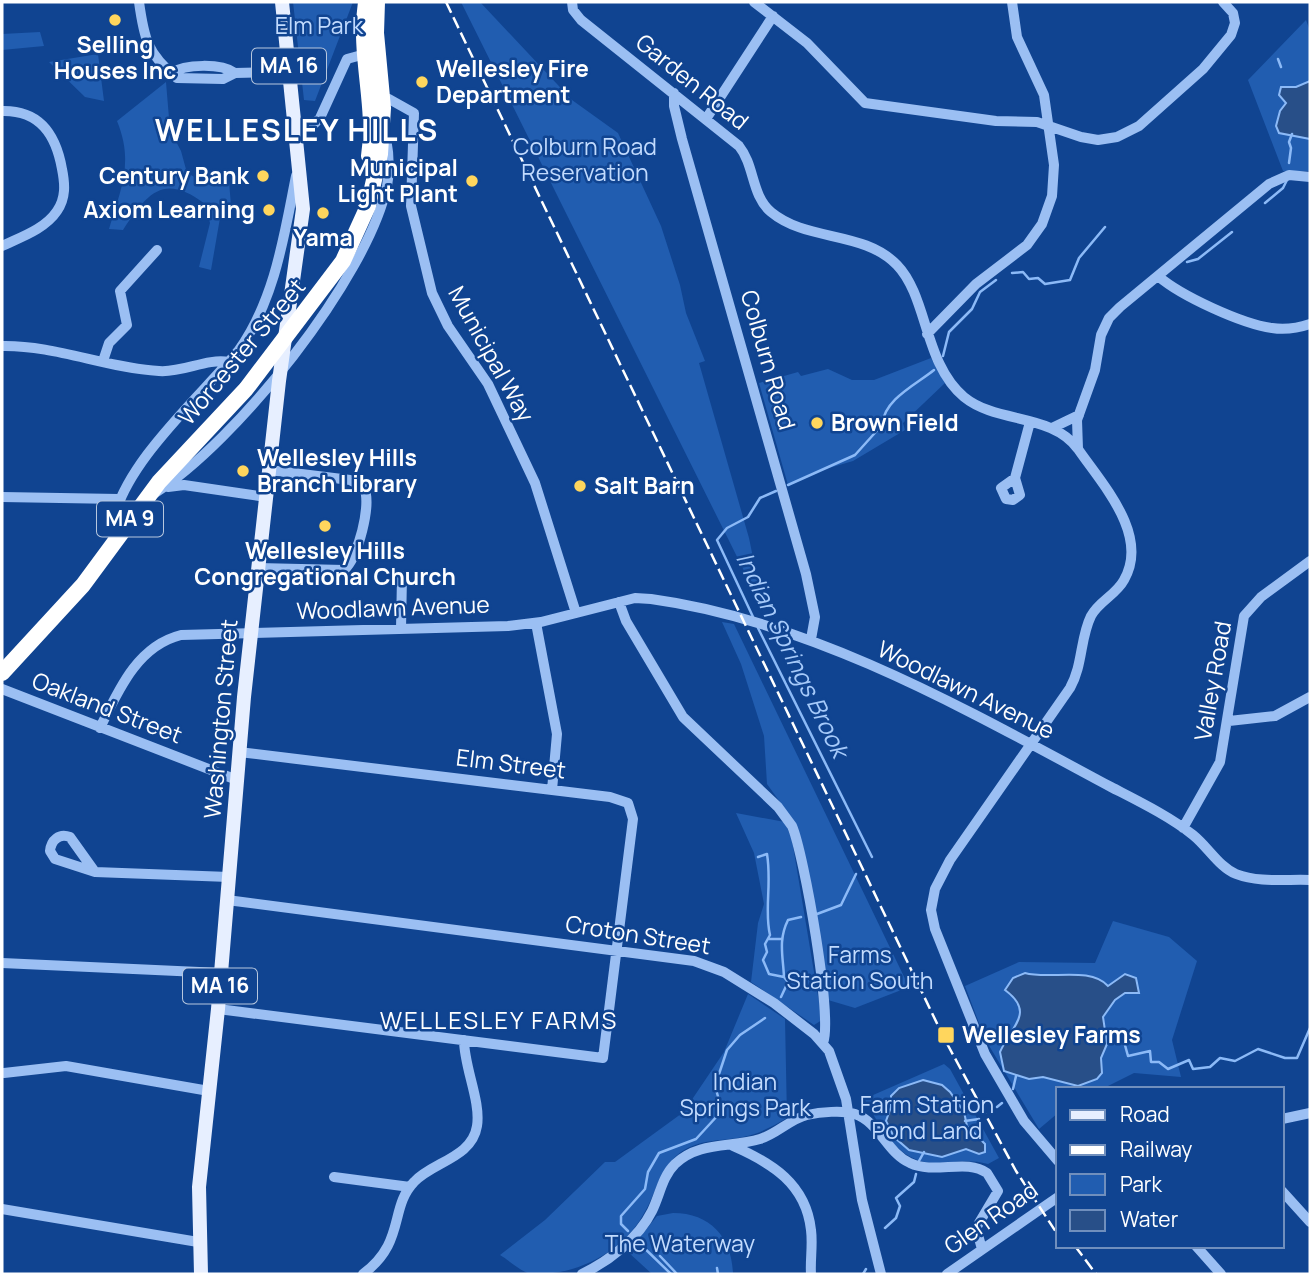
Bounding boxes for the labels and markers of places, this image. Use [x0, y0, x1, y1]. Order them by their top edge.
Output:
marker: Selling Houses Inc [107, 12, 123, 28]
place label: Selling Houses Inc [54, 28, 176, 86]
place label: Wellesley Fire Department [436, 52, 589, 110]
marker: Wellesley Fire Department [414, 74, 430, 90]
place label: Municipal Light Plant [337, 151, 458, 209]
place label: Century Bank [99, 159, 250, 191]
marker: Century Bank [255, 168, 271, 184]
marker: Municipal Light Plant [464, 173, 480, 189]
place label: Axiom Learning [83, 193, 255, 225]
marker: Axiom Learning [261, 202, 277, 218]
marker: Yama [315, 205, 331, 221]
place label: Yama [293, 221, 353, 253]
place label: Brown Field [831, 406, 959, 438]
marker: Brown Field [809, 415, 825, 431]
place label: Wellesley Hills Branch Library [257, 441, 417, 499]
marker: Wellesley Hills Branch Library [235, 463, 251, 479]
place label: Salt Barn [594, 469, 695, 501]
marker: Salt Barn [572, 478, 588, 494]
marker: Wellesley Hills Congregational Church [317, 518, 333, 534]
place label: Wellesley Hills Congregational Church [194, 534, 456, 592]
place label: Wellesley Farms [962, 1018, 1141, 1050]
marker: Wellesley Farms [936, 1025, 956, 1045]

